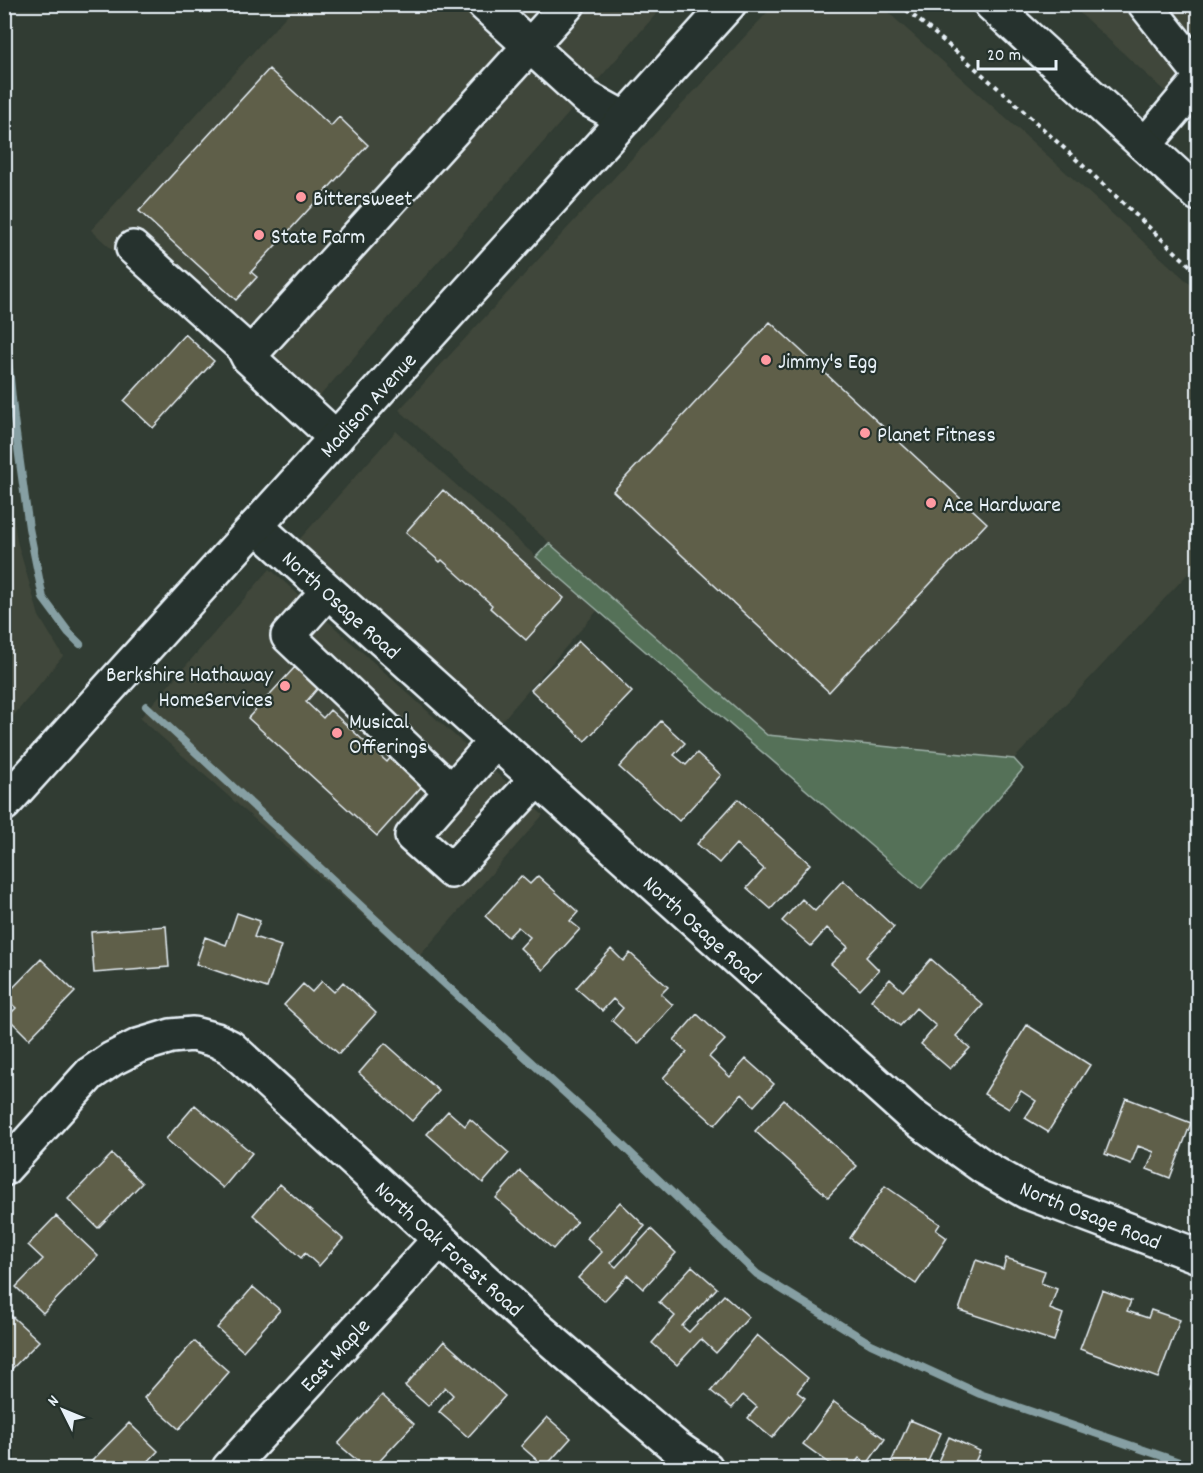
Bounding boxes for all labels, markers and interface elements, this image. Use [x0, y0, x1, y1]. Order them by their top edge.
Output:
scale bar [978, 33, 1056, 71]
text: 20 m [987, 44, 1021, 69]
place label: Bittersweet [313, 185, 412, 216]
marker: Bittersweet [294, 190, 308, 204]
place label: State Farm [271, 223, 365, 254]
marker: State Farm [252, 228, 266, 242]
street label: Madison Avenue [314, 347, 425, 466]
place label: Jimmy's Egg [778, 348, 877, 379]
marker: Jimmy's Egg [759, 353, 773, 367]
place label: Planet Fitness [877, 421, 996, 452]
marker: Planet Fitness [858, 426, 872, 440]
place label: Ace Hardware [943, 491, 1061, 522]
marker: Ace Hardware [924, 496, 938, 510]
street label: North Osage Road [274, 545, 406, 668]
place label: Berkshire Hathaway HomeServices [106, 661, 274, 717]
marker: Berkshire Hathaway HomeServices [278, 679, 292, 693]
place label: Musical Offerings [349, 708, 427, 764]
marker: Musical Offerings [330, 726, 344, 740]
street label: North Osage Road [635, 870, 767, 993]
street label: North Oak Forest Road [367, 1175, 529, 1326]
street label: North Osage Road [1014, 1175, 1165, 1260]
street label: East Maple [294, 1313, 379, 1400]
north arrow [33, 1380, 93, 1440]
text: N [43, 1391, 65, 1412]

